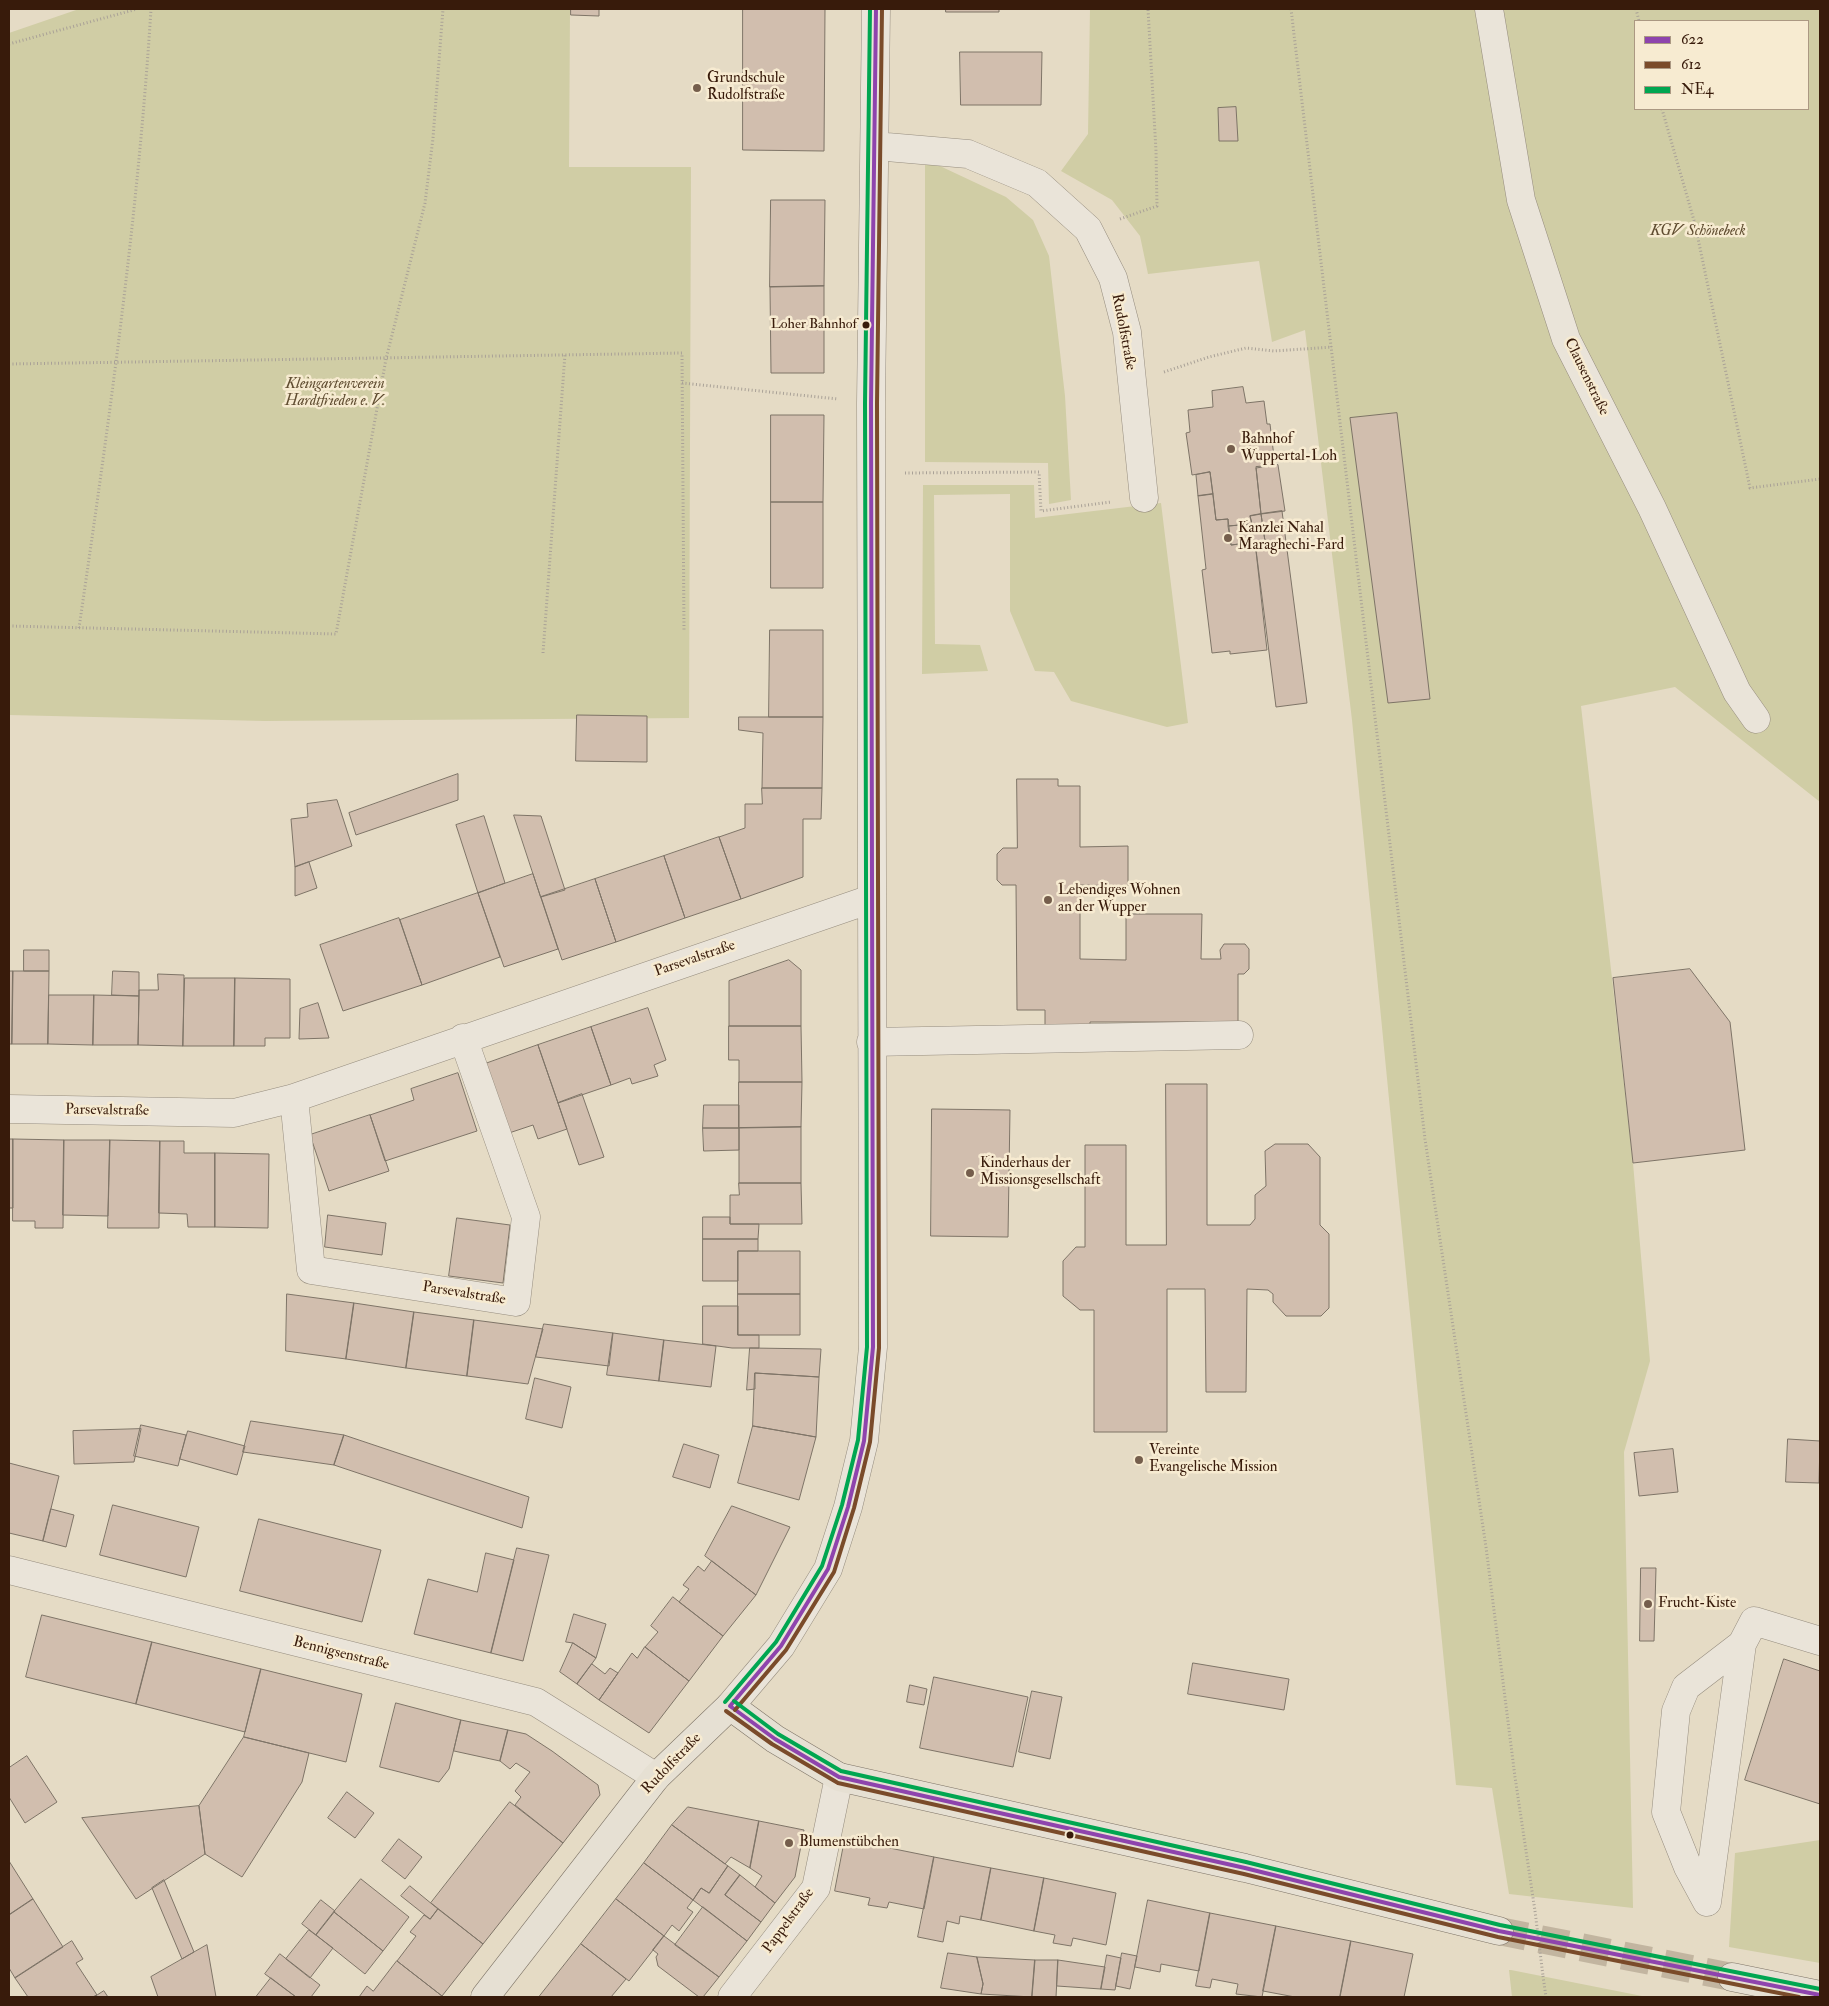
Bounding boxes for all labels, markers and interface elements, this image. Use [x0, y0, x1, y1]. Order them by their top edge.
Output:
legend [1634, 20, 1809, 110]
text: 622 [1681, 30, 1704, 49]
text: 612 [1681, 55, 1701, 74]
place label: Grundschule Rudolfstraße [707, 70, 785, 105]
text: NE4 [1681, 80, 1713, 99]
marker: Grundschule Rudolfstraße [691, 82, 703, 94]
park label: KGV Schönebeck [1650, 223, 1746, 241]
street label: Rudolfstraße [1107, 292, 1139, 372]
place label: Loher Bahnhof [771, 317, 857, 333]
marker: Loher Bahnhof [861, 320, 871, 330]
street label: Clausenstraße [1559, 335, 1613, 419]
park label: Kleingartenverein Hardtfrieden e. V. [285, 376, 385, 411]
place label: Bahnhof Wuppertal-Loh [1241, 431, 1337, 466]
marker: Bahnhof Wuppertal-Loh [1225, 443, 1237, 455]
place label: Kanzlei Nahal Maraghechi-Fard [1238, 520, 1344, 555]
marker: Kanzlei Nahal Maraghechi-Fard [1222, 532, 1234, 544]
place label: Lebendiges Wohnen an der Wupper [1058, 882, 1180, 917]
marker: Lebendiges Wohnen an der Wupper [1042, 894, 1054, 906]
street label: Parsevalstraße [652, 937, 738, 981]
street label: Parsevalstraße [65, 1101, 149, 1121]
place label: Kinderhaus der Missionsgesellschaft [980, 1155, 1100, 1190]
marker: Kinderhaus der Missionsgesellschaft [964, 1167, 976, 1179]
street label: Parsevalstraße [421, 1279, 507, 1309]
place label: Vereinte Evangelische Mission [1149, 1442, 1277, 1477]
marker: Vereinte Evangelische Mission [1133, 1454, 1145, 1466]
place label: Frucht-Kiste [1658, 1595, 1736, 1613]
marker: Frucht-Kiste [1642, 1598, 1654, 1610]
street label: Bennigsenstraße [291, 1633, 391, 1675]
street label: Rudolfstraße [639, 1730, 705, 1798]
unlabelled marker [1065, 1830, 1075, 1840]
place label: Blumenstübchen [799, 1834, 899, 1852]
marker: Blumenstübchen [783, 1837, 795, 1849]
street label: Pappelstraße [759, 1885, 819, 1957]

